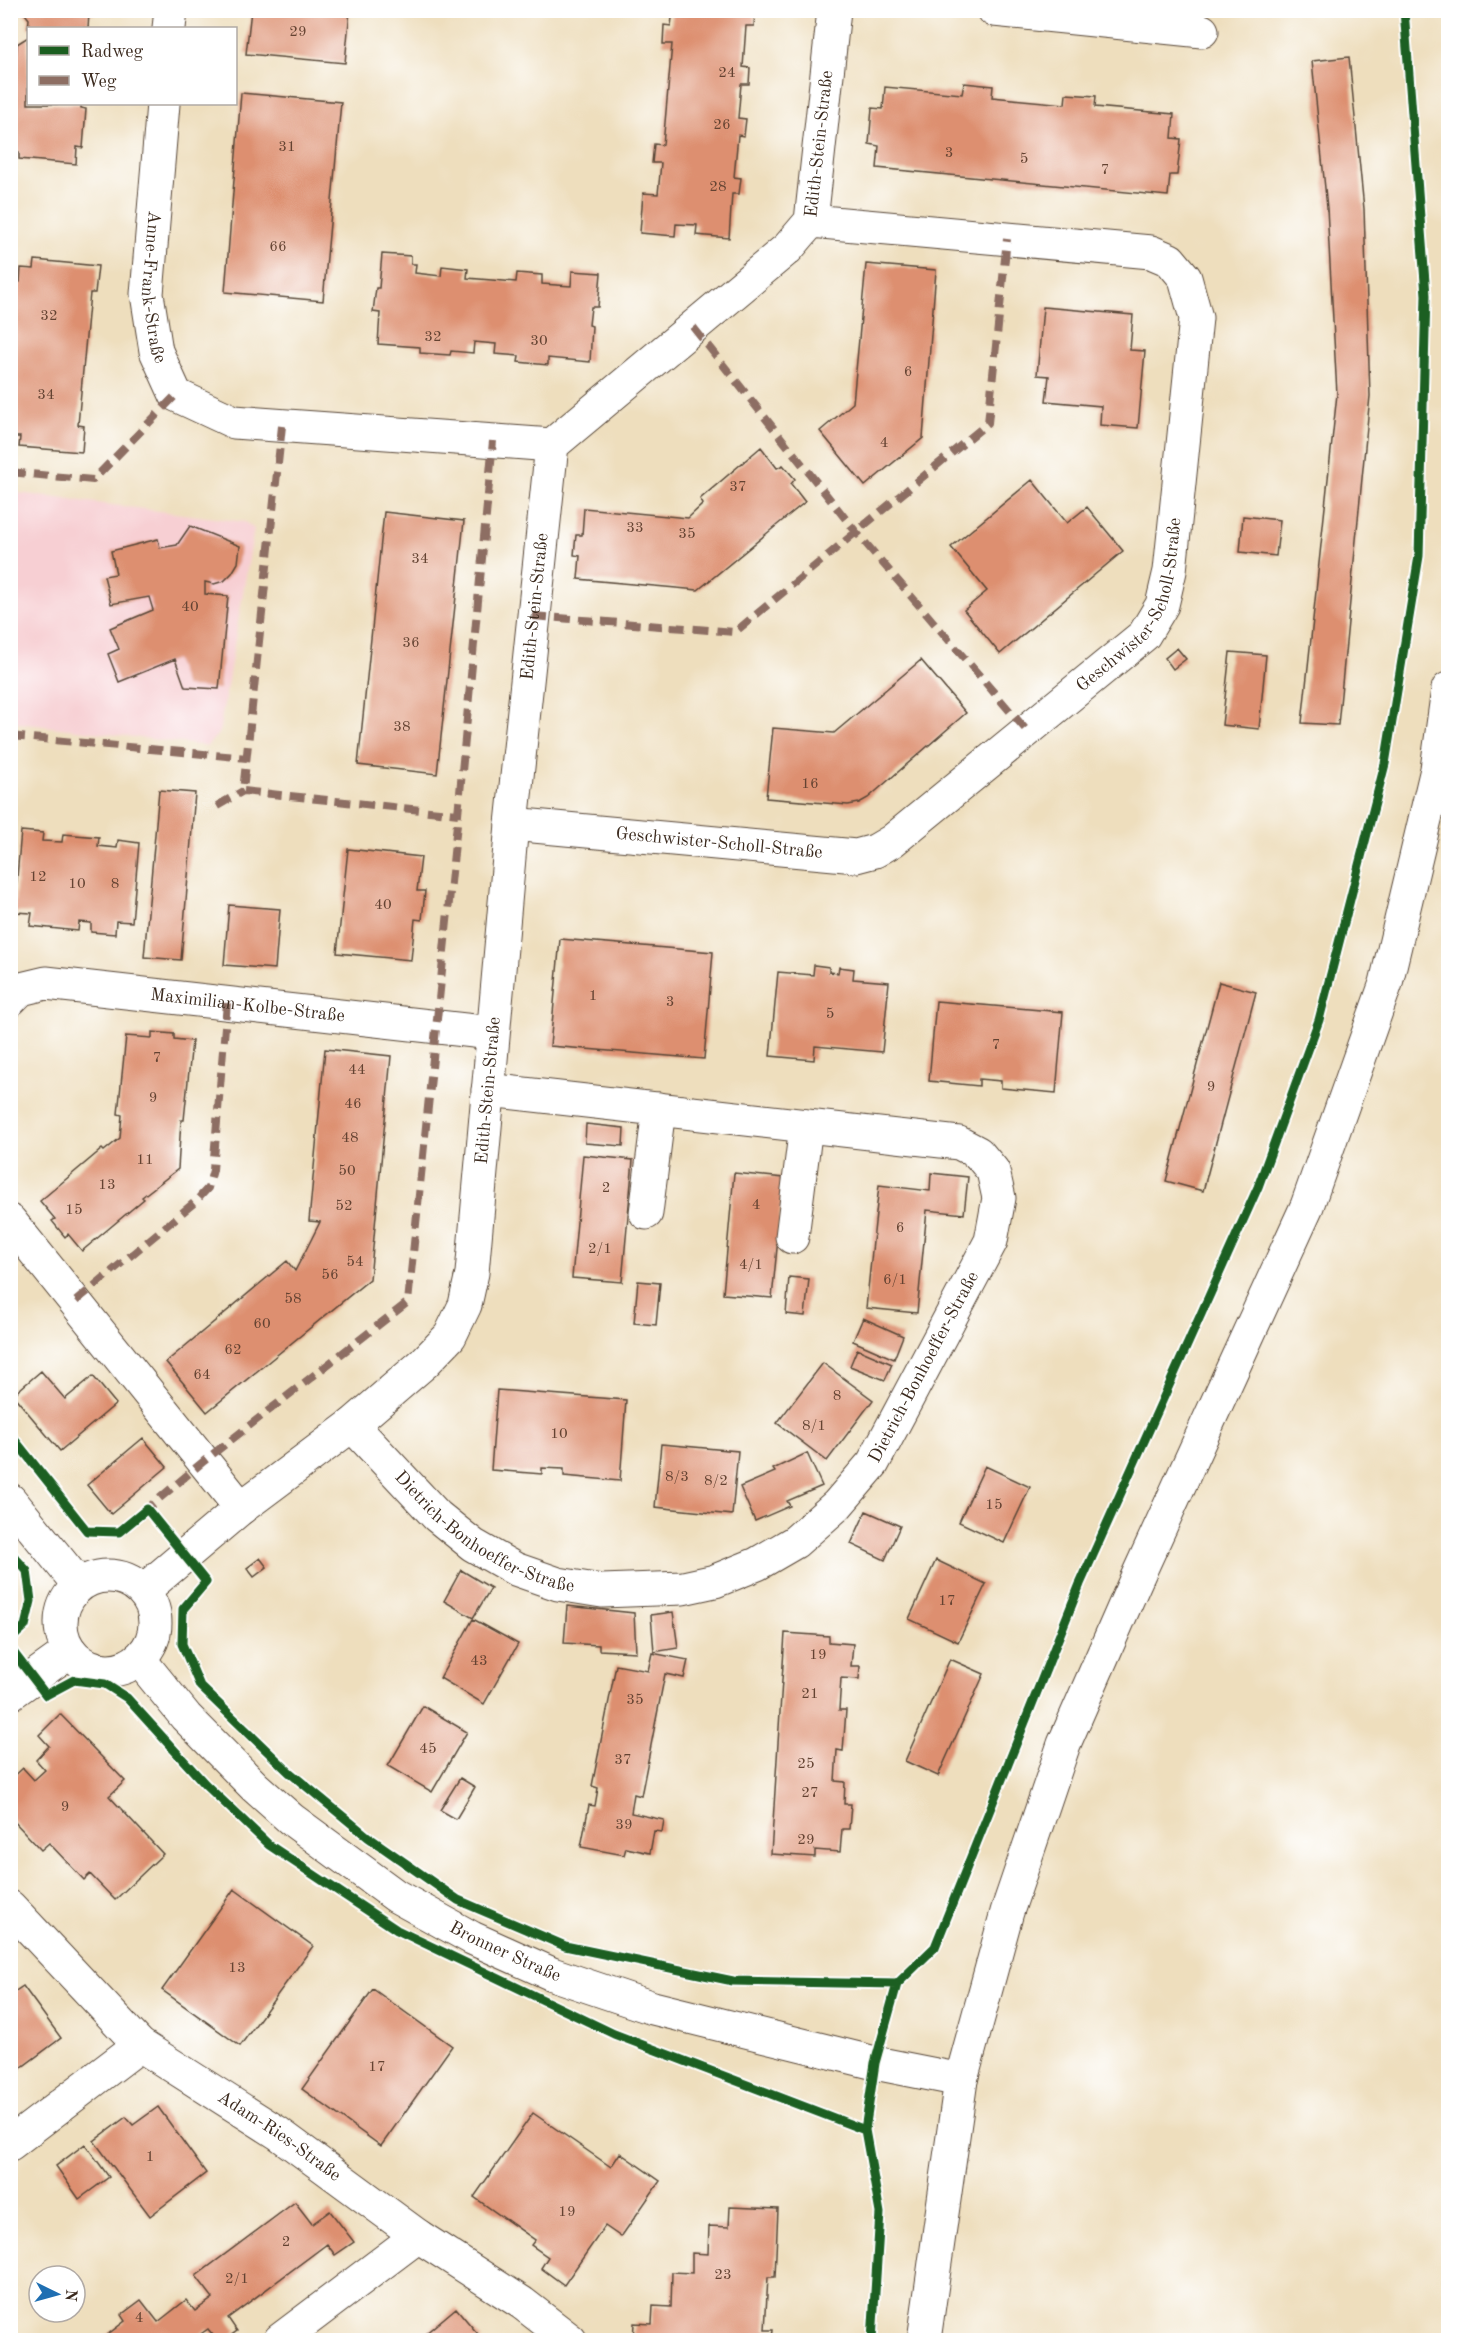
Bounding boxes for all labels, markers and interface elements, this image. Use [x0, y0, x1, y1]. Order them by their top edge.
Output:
house number: 29 [289, 25, 307, 40]
legend [27, 27, 237, 105]
text: Radweg [81, 43, 144, 61]
house number: 24 [718, 66, 736, 81]
street label: Edith-Stein-Straße [802, 69, 836, 219]
text: Weg [81, 73, 117, 91]
house number: 26 [713, 118, 731, 133]
house number: 31 [278, 140, 296, 155]
house number: 3 [945, 146, 953, 161]
house number: 5 [1020, 152, 1028, 167]
house number: 7 [1101, 163, 1109, 178]
house number: 28 [709, 180, 727, 195]
street label: Anne-Frank-Straße [138, 210, 169, 366]
house number: 66 [269, 240, 287, 255]
house number: 32 [40, 309, 58, 324]
house number: 32 [424, 330, 442, 345]
house number: 30 [530, 334, 548, 349]
house number: 6 [904, 365, 912, 380]
house number: 34 [37, 388, 55, 403]
house number: 4 [880, 436, 888, 451]
house number: 37 [729, 480, 747, 495]
street label: Geschwister-Scholl-Straße [1073, 517, 1184, 695]
house number: 33 [626, 521, 644, 536]
house number: 35 [678, 527, 696, 542]
street label: Edith-Stein-Straße [518, 532, 552, 681]
house number: 34 [411, 552, 429, 567]
house number: 40 [181, 600, 199, 615]
house number: 36 [402, 636, 420, 651]
house number: 38 [393, 720, 411, 735]
house number: 16 [801, 777, 819, 792]
street label: Geschwister-Scholl-Straße [615, 825, 823, 862]
house number: 12 [29, 870, 47, 885]
house number: 10 [68, 877, 86, 892]
house number: 8 [111, 877, 119, 892]
house number: 40 [374, 898, 392, 913]
street label: Maximilian-Kolbe-Straße [149, 986, 346, 1025]
house number: 1 [589, 989, 597, 1004]
house number: 3 [666, 995, 674, 1010]
house number: 5 [826, 1007, 834, 1022]
street label: Edith-Stein-Straße [473, 1016, 504, 1165]
house number: 7 [992, 1038, 1000, 1053]
house number: 7 [153, 1051, 161, 1066]
house number: 44 [348, 1063, 366, 1078]
house number: 9 [1207, 1080, 1215, 1095]
house number: 9 [149, 1091, 157, 1106]
house number: 46 [344, 1097, 362, 1112]
house number: 48 [341, 1131, 359, 1146]
house number: 11 [136, 1153, 154, 1168]
house number: 50 [338, 1164, 356, 1179]
house number: 13 [98, 1178, 116, 1193]
house number: 2 [602, 1181, 610, 1196]
house number: 4 [752, 1198, 760, 1213]
house number: 52 [335, 1199, 353, 1214]
house number: 15 [65, 1203, 83, 1218]
house number: 6 [896, 1221, 904, 1236]
house number: 2/1 [588, 1242, 612, 1257]
house number: 54 [346, 1255, 364, 1270]
house number: 4/1 [739, 1258, 763, 1273]
house number: 56 [321, 1268, 339, 1283]
street label: Dietrich-Bonhoeffer-Straße [866, 1269, 982, 1466]
house number: 6/1 [883, 1273, 907, 1288]
house number: 58 [284, 1292, 302, 1307]
house number: 60 [253, 1317, 271, 1332]
house number: 62 [224, 1343, 242, 1358]
house number: 64 [193, 1368, 211, 1383]
house number: 8 [833, 1389, 841, 1404]
house number: 8/1 [802, 1419, 826, 1434]
house number: 10 [550, 1427, 568, 1442]
street label: Dietrich-Bonhoeffer-Straße [391, 1468, 576, 1595]
house number: 8/3 [665, 1470, 689, 1485]
house number: 8/2 [704, 1474, 728, 1489]
house number: 15 [985, 1498, 1003, 1513]
house number: 17 [938, 1594, 956, 1609]
house number: 19 [809, 1648, 827, 1663]
house number: 43 [470, 1654, 488, 1669]
house number: 21 [801, 1687, 819, 1702]
house number: 35 [626, 1693, 644, 1708]
house number: 45 [419, 1742, 437, 1757]
house number: 37 [614, 1753, 632, 1768]
house number: 25 [797, 1757, 815, 1772]
house number: 27 [801, 1786, 819, 1801]
house number: 9 [61, 1800, 69, 1815]
house number: 39 [615, 1818, 633, 1833]
house number: 29 [797, 1833, 815, 1848]
street label: Bronner Straße [446, 1918, 563, 1985]
house number: 13 [228, 1961, 246, 1976]
house number: 17 [368, 2060, 386, 2075]
street label: Adam-Ries-Straße [214, 2088, 344, 2185]
house number: 1 [146, 2150, 154, 2165]
house number: 19 [558, 2205, 576, 2220]
house number: 2 [282, 2235, 290, 2250]
north arrow [27, 2264, 87, 2324]
house number: 23 [714, 2268, 732, 2283]
house number: 2/1 [225, 2272, 249, 2287]
text: N [61, 2288, 78, 2303]
house number: 4 [135, 2311, 143, 2326]

